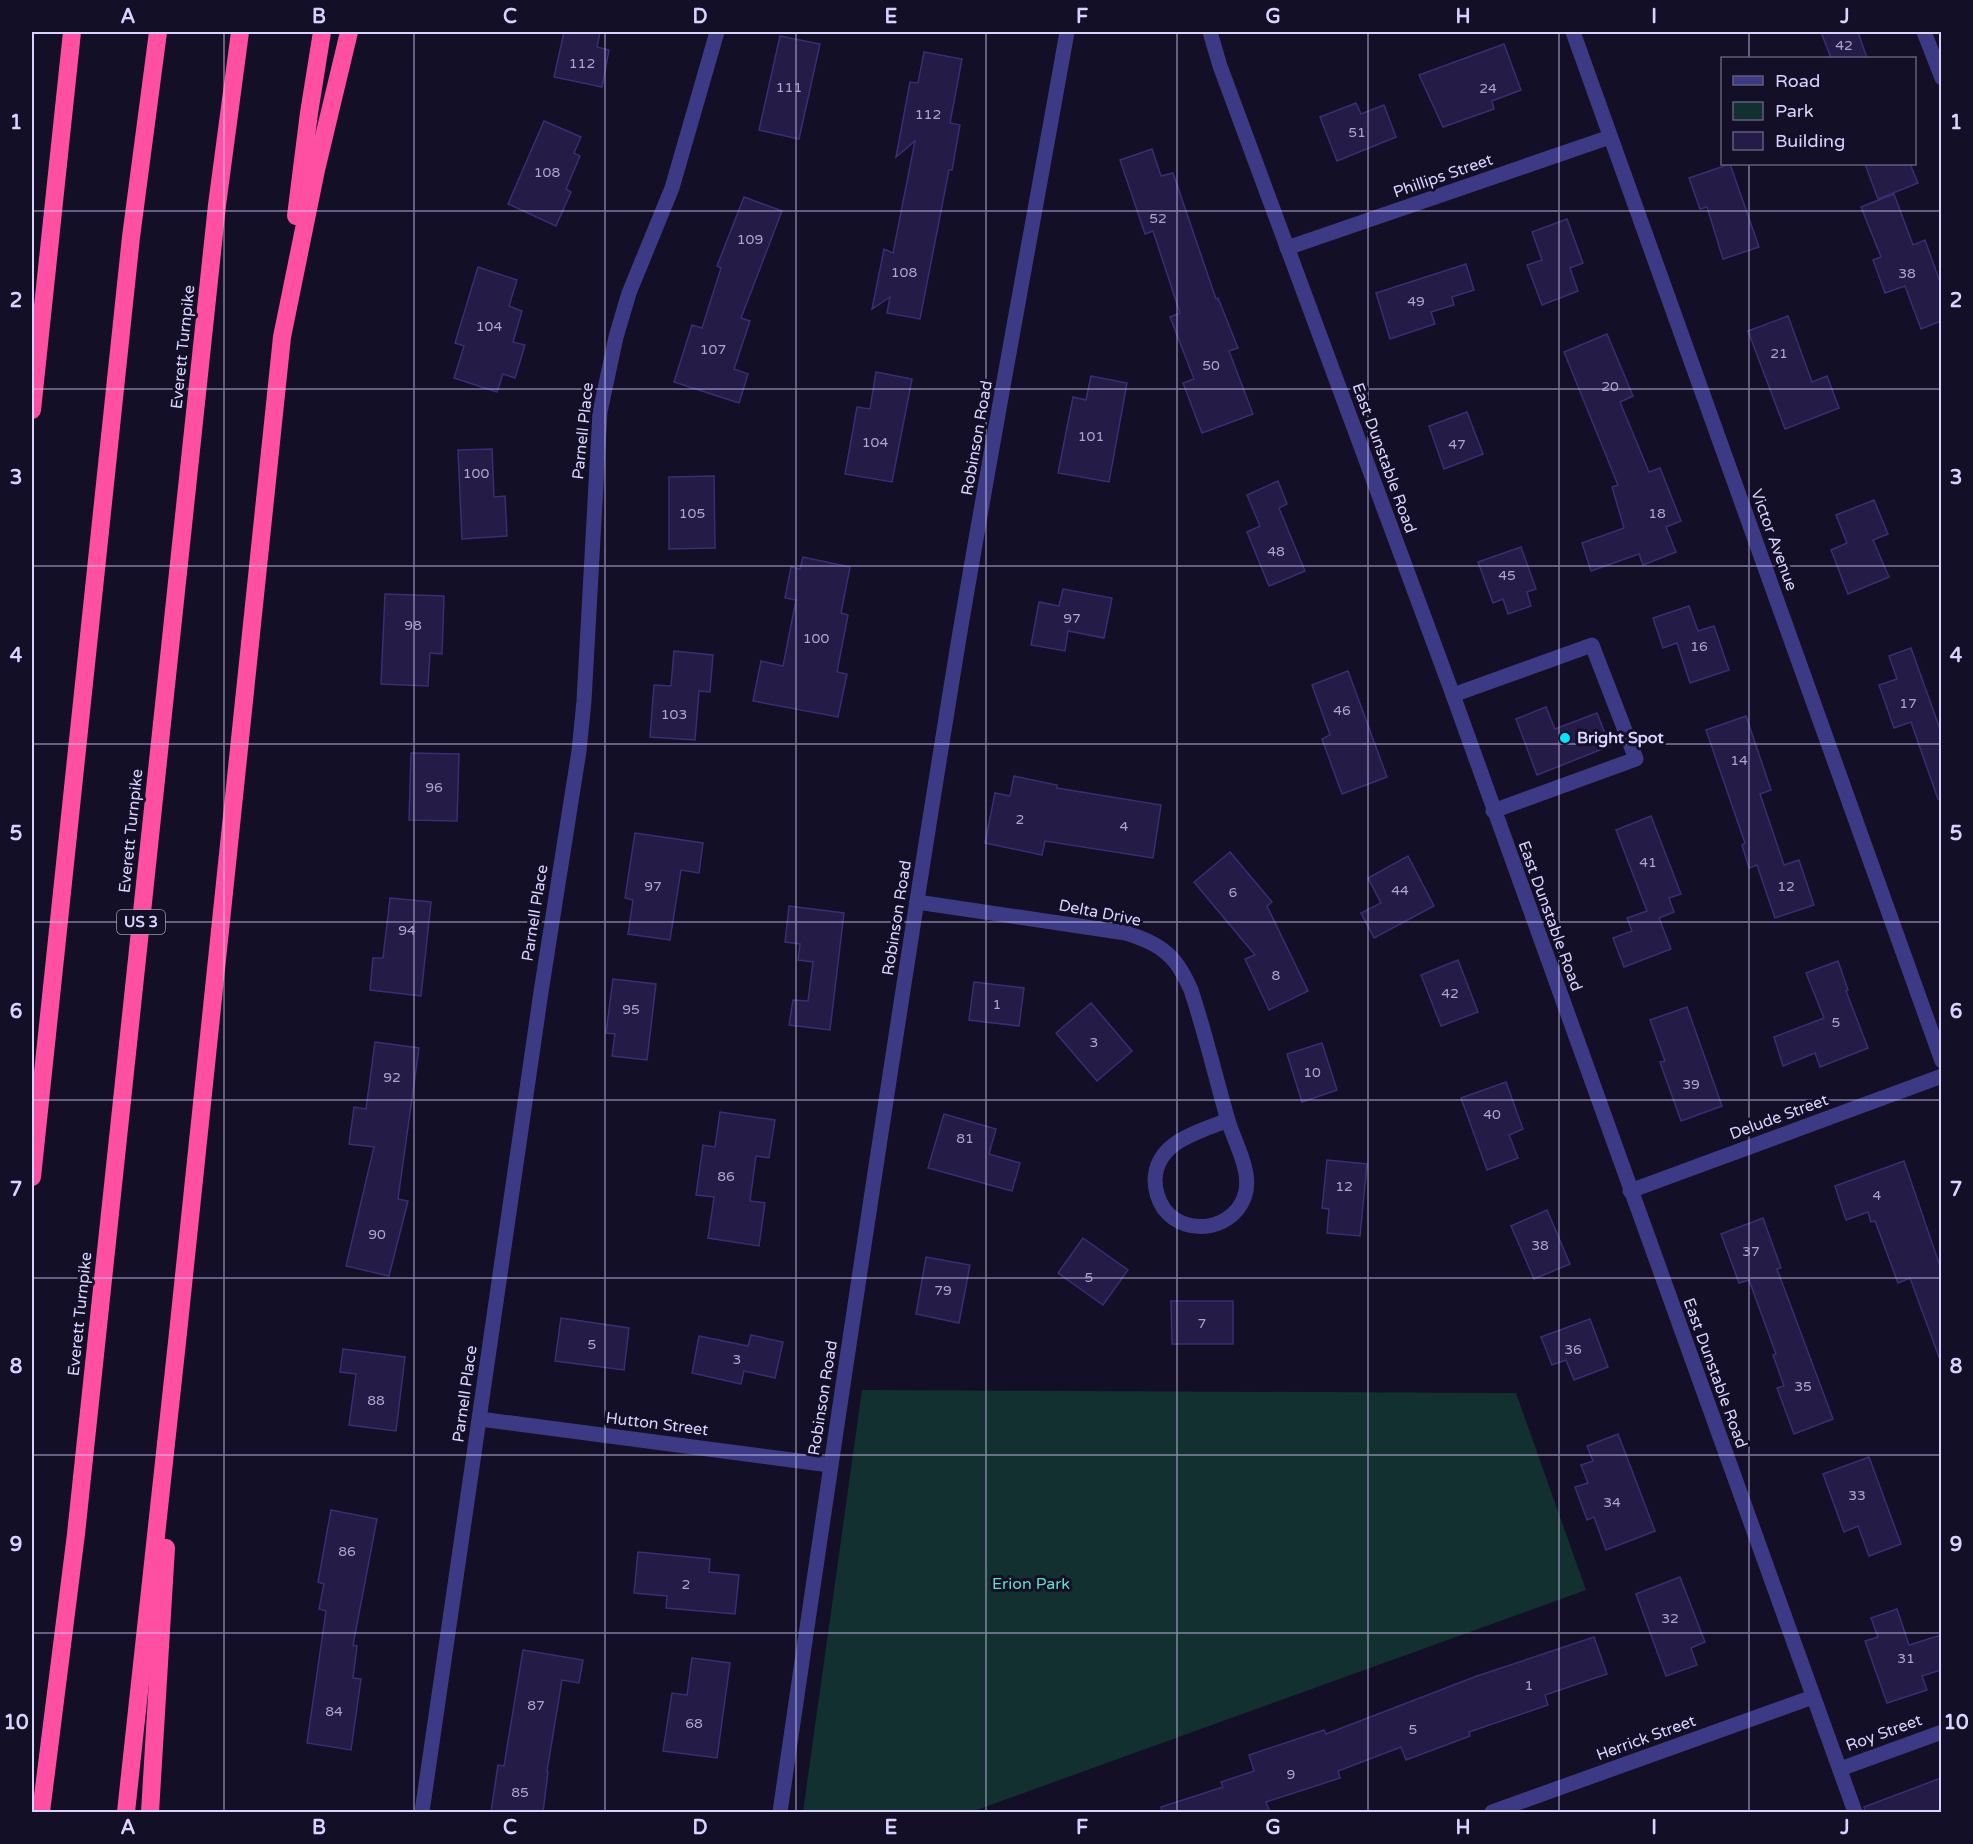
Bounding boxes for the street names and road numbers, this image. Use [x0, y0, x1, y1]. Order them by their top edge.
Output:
street label: Phillips Street [1391, 150, 1495, 202]
street label: Everett Turnpike [167, 284, 199, 410]
street label: Robinson Road [957, 379, 997, 497]
street label: East Dunstable Road [1347, 380, 1421, 536]
street label: Parnell Place [568, 381, 598, 481]
street label: Victor Avenue [1746, 486, 1802, 594]
street label: Everett Turnpike [115, 768, 147, 894]
street label: East Dunstable Road [1513, 838, 1587, 994]
street label: Robinson Road [878, 859, 916, 977]
street label: Parnell Place [517, 863, 553, 963]
street label: Delta Drive [1057, 895, 1143, 931]
road number: US 3 [117, 910, 165, 934]
street label: Delude Street [1727, 1090, 1831, 1144]
street label: Everett Turnpike [64, 1251, 96, 1377]
street label: East Dunstable Road [1678, 1295, 1752, 1451]
street label: Robinson Road [804, 1339, 842, 1457]
street label: Parnell Place [448, 1344, 482, 1444]
street label: Hutton Street [605, 1408, 709, 1440]
street label: Roy Street [1843, 1710, 1925, 1756]
street label: Herrick Street [1594, 1711, 1698, 1765]

